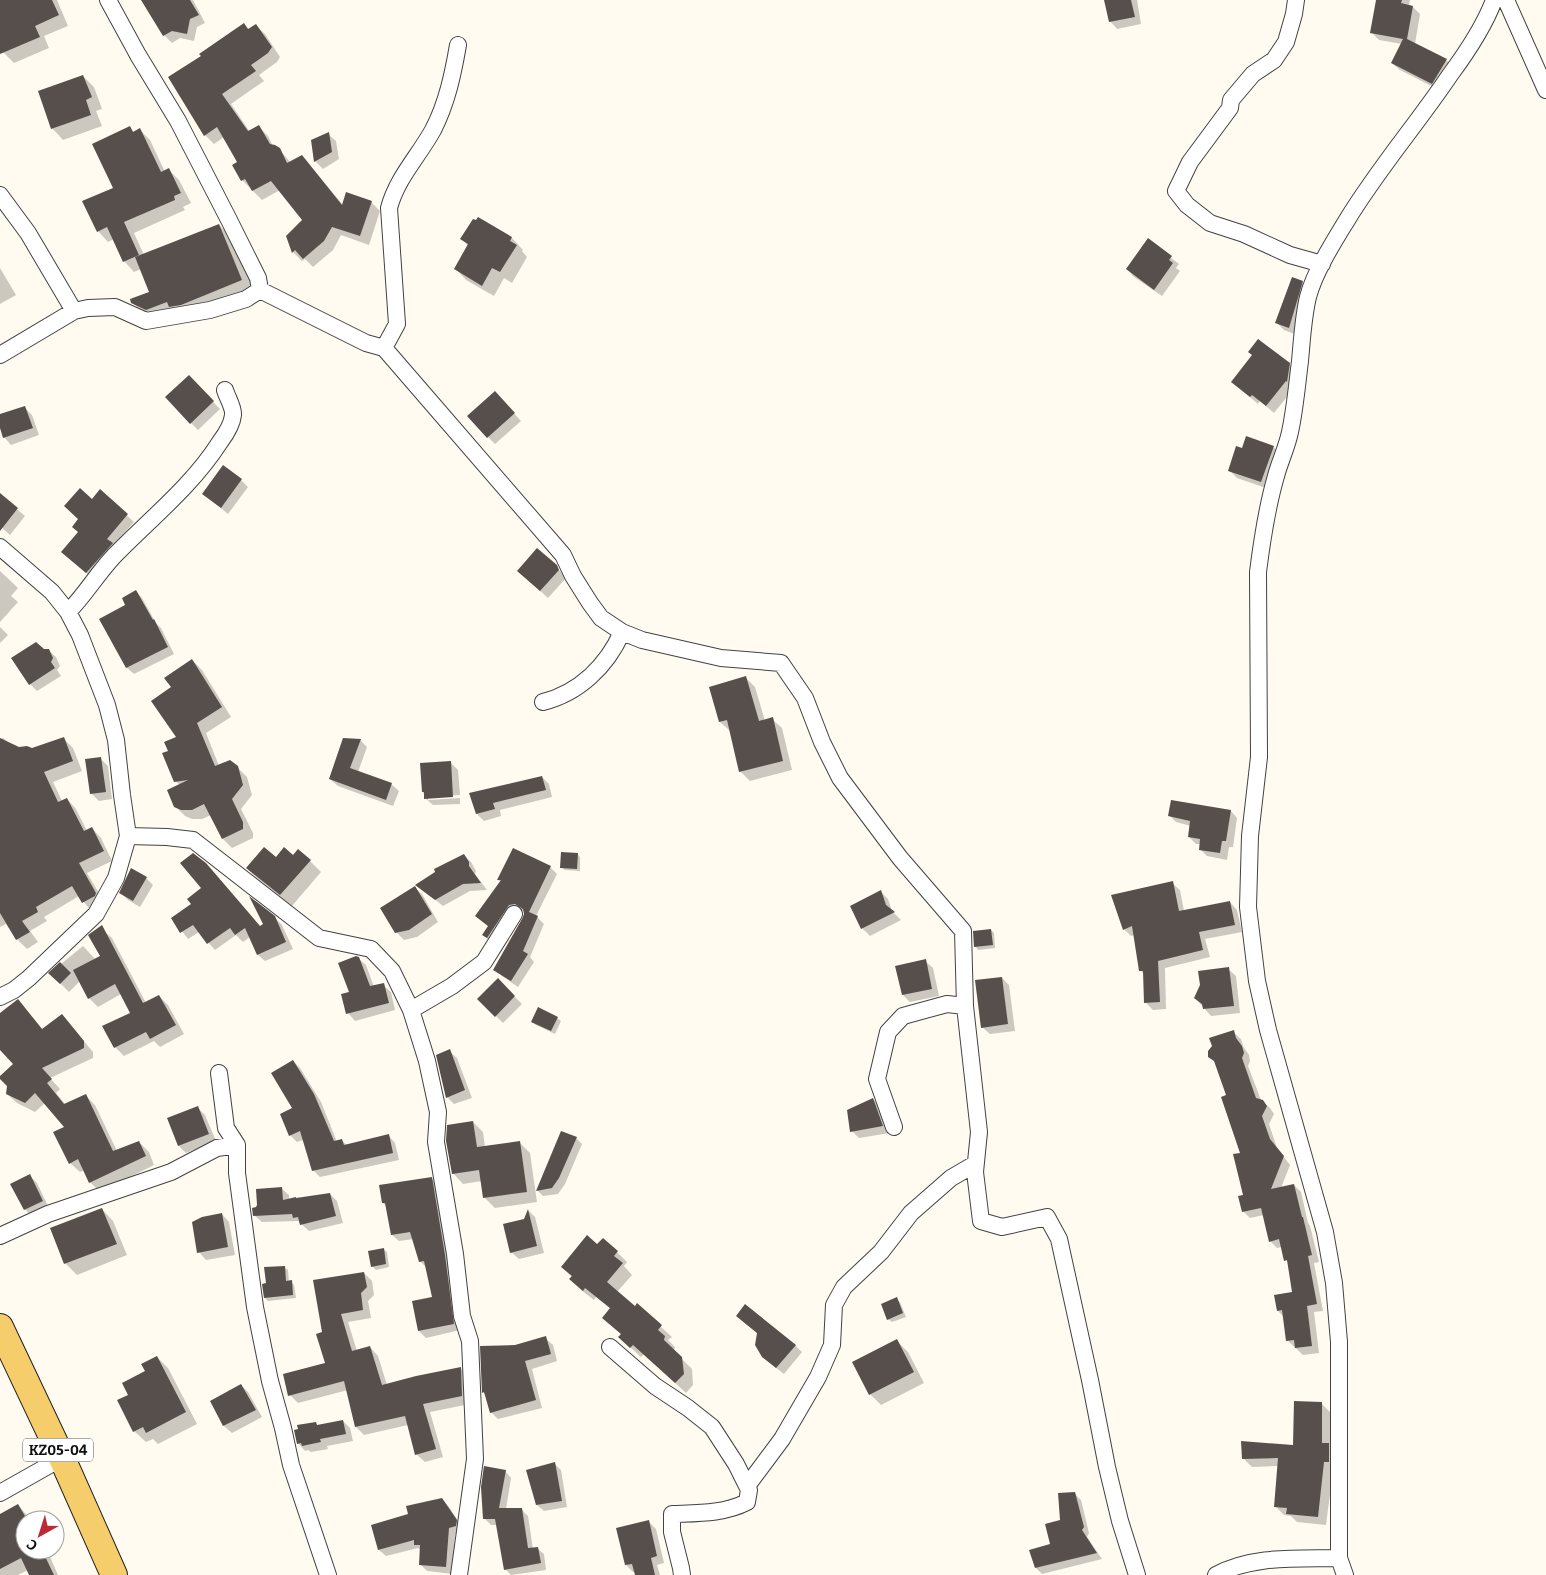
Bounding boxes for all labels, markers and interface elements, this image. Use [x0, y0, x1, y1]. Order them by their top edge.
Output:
road number: KZ05-04 [23, 1438, 93, 1462]
north arrow [15, 1510, 65, 1560]
text: С [23, 1535, 41, 1554]

